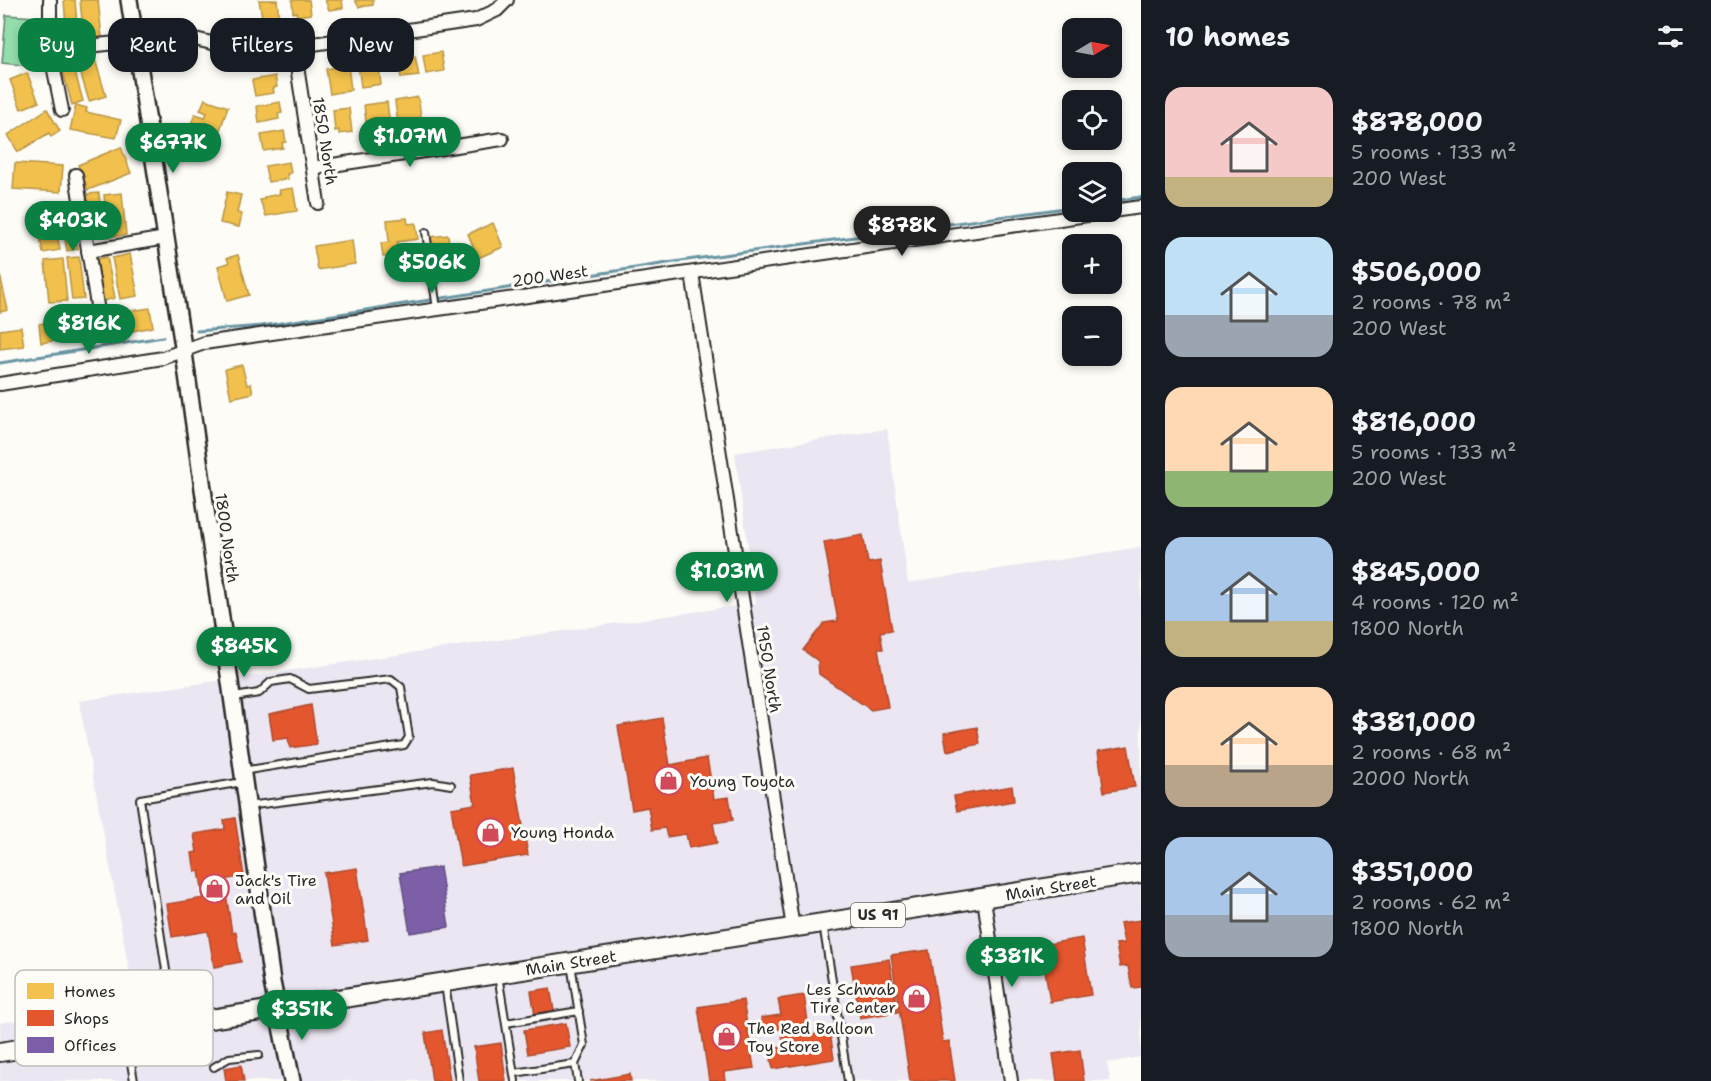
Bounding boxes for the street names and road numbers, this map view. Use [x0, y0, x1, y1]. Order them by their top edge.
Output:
street label: 1850 North [308, 95, 342, 187]
street label: 200 West [511, 260, 589, 292]
street label: 1800 North [210, 492, 244, 584]
street label: 1950 North [752, 624, 786, 714]
street label: Main Street [1004, 870, 1098, 906]
road number: US 91 [851, 903, 905, 927]
street label: Main Street [524, 945, 618, 981]

